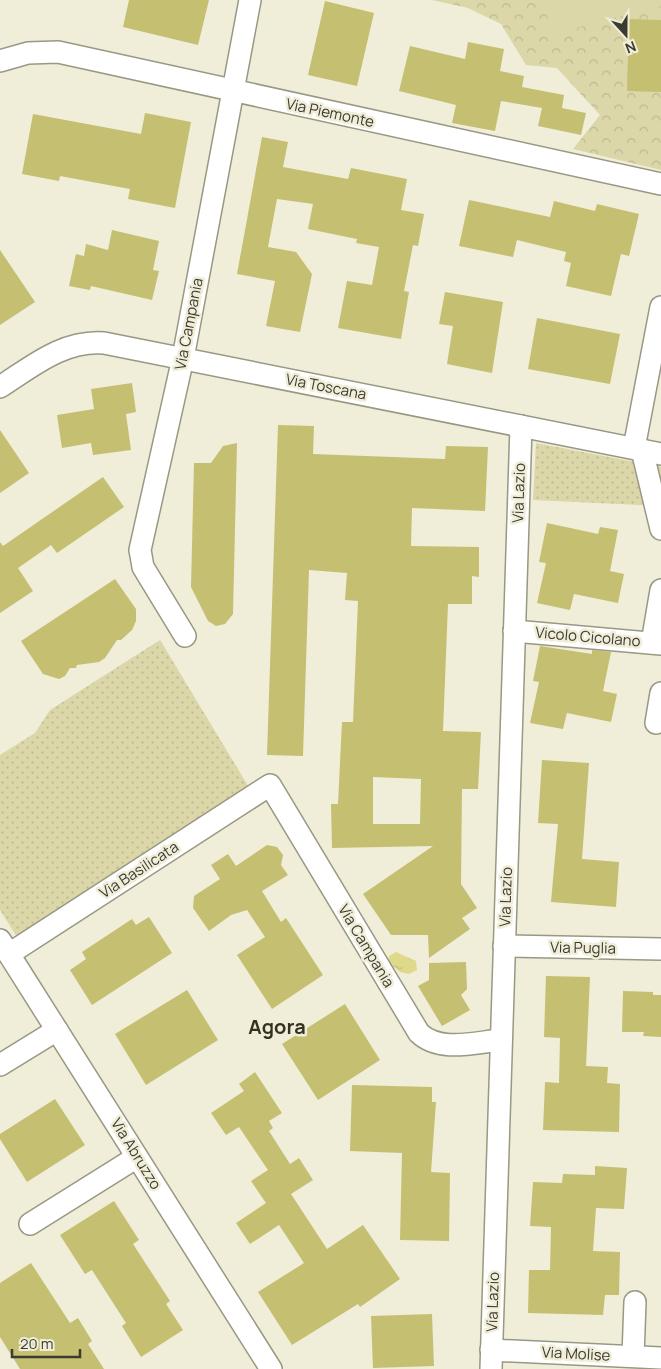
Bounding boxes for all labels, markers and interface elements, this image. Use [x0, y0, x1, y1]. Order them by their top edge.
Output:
north arrow [601, 10, 651, 60]
text: N [623, 37, 639, 58]
street label: Via Piemonte [284, 93, 376, 132]
street label: Via Campania [169, 276, 208, 372]
street label: Via Toscana [284, 368, 368, 405]
street label: Via Lazio [507, 463, 530, 523]
street label: Vicolo Cicolano [535, 621, 642, 652]
street label: Via Basilicata [95, 836, 182, 903]
street label: Via Lazio [494, 867, 517, 927]
street label: Via Campania [333, 900, 399, 991]
street label: Via Puglia [550, 936, 616, 959]
district label: Agora [248, 1013, 306, 1040]
street label: Via Abruzzo [106, 1114, 167, 1194]
street label: Via Lazio [481, 1272, 504, 1332]
scale bar [12, 1326, 80, 1358]
text: 20 m [20, 1333, 53, 1354]
street label: Via Molise [541, 1341, 611, 1366]

